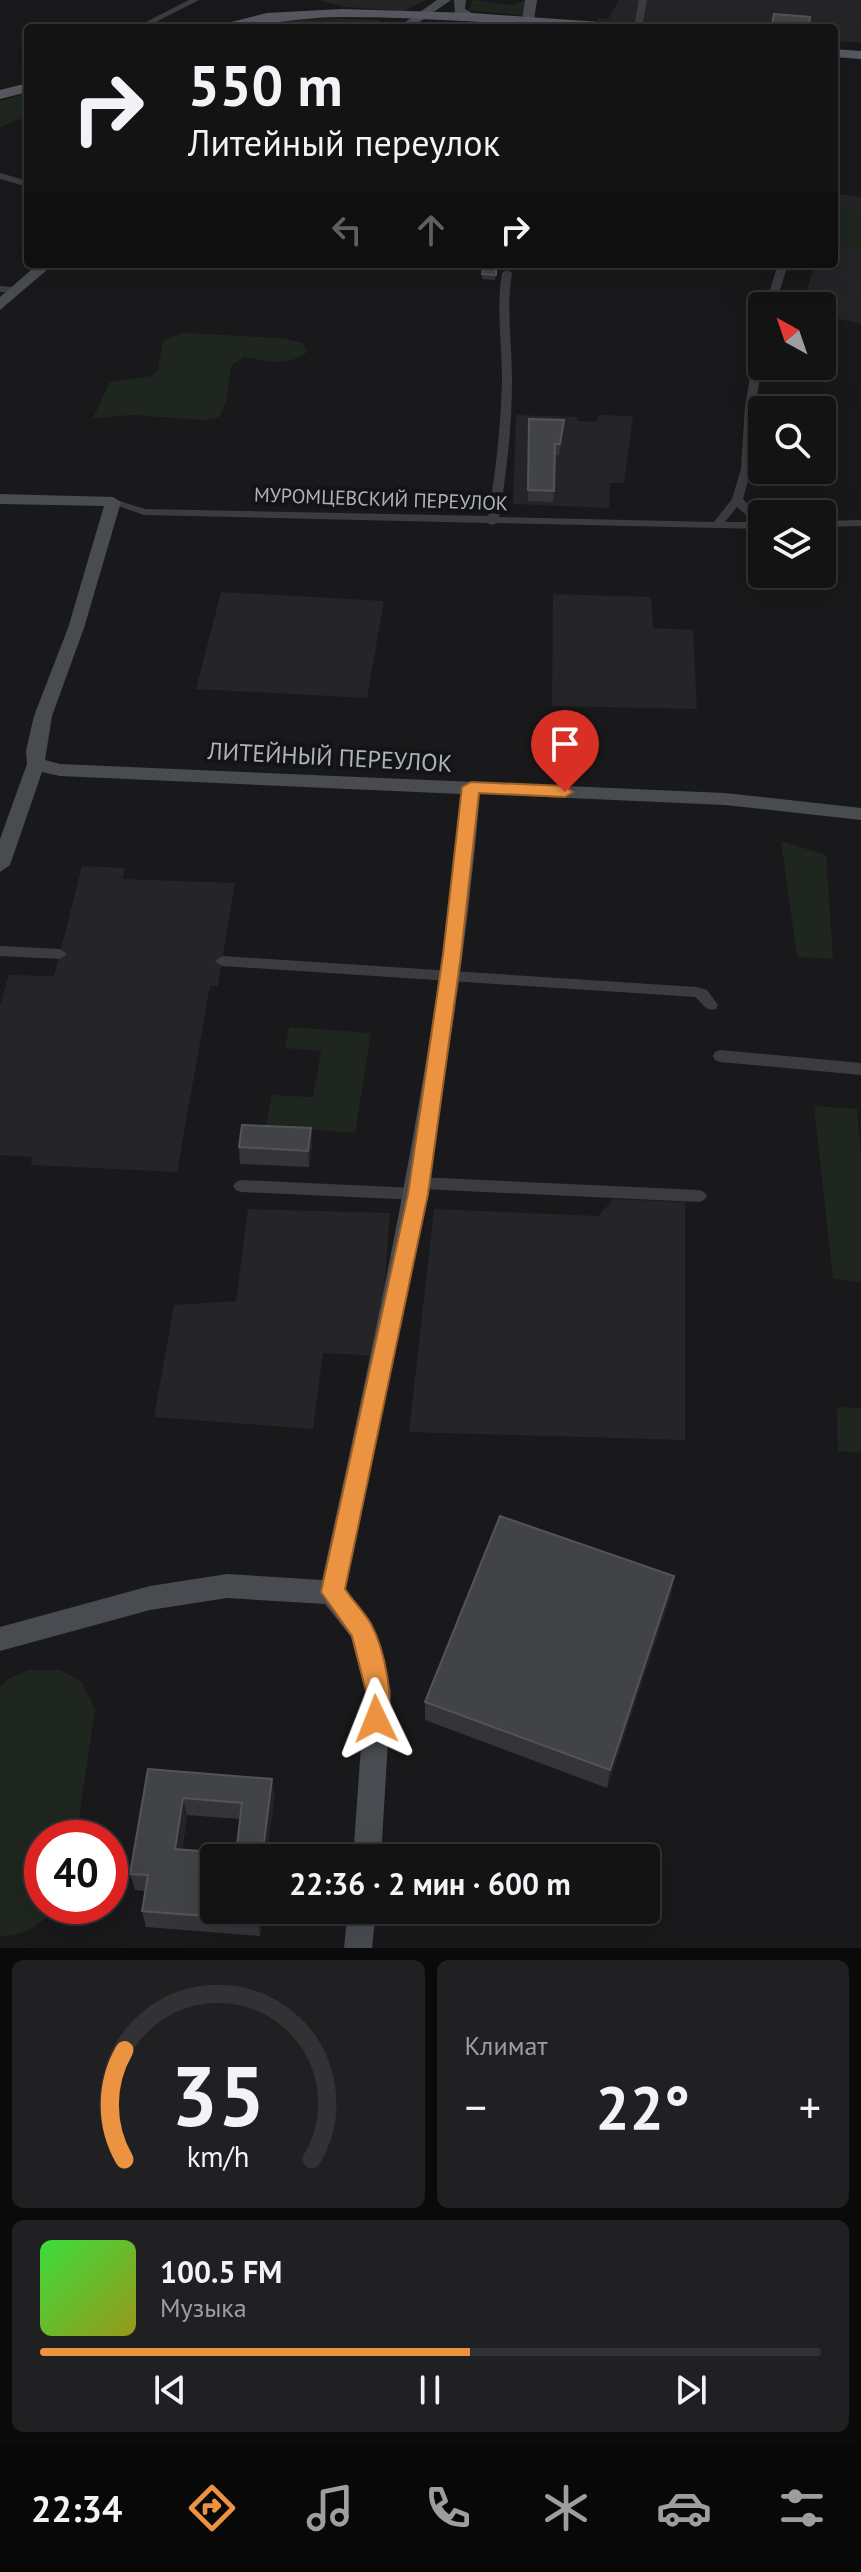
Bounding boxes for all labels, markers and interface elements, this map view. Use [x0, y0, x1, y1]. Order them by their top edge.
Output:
text: 550 m [188, 49, 343, 121]
icon: right [56, 56, 160, 160]
text: Литейный переулок [188, 119, 500, 166]
icon: left [325, 208, 369, 252]
icon: ahead [409, 208, 453, 252]
icon: right [493, 208, 537, 252]
north arrow [748, 292, 836, 380]
map controls [748, 292, 836, 588]
button: search [748, 396, 836, 484]
street label: МУРОМЦЕВСКИЙ ПЕРЕУЛОК [254, 482, 508, 516]
button: layers [748, 500, 836, 588]
pin [531, 710, 599, 792]
icon: arrive [543, 722, 587, 766]
street label: ЛИТЕЙНЫЙ ПЕРЕУЛОК [206, 735, 453, 779]
position arrow [334, 1677, 418, 1761]
speed limit sign: 40 [24, 1820, 128, 1924]
text: 22:36 · 2 мин · 600 m [289, 1864, 571, 1903]
text: Климат [465, 2029, 548, 2062]
text: 35 [171, 2041, 265, 2149]
text: 22° [596, 2068, 690, 2146]
text: − [465, 2078, 487, 2135]
text: + [799, 2078, 821, 2135]
text: km/h [187, 2138, 250, 2175]
text: 100.5 FM [160, 2252, 282, 2291]
text: Музыка [160, 2291, 247, 2324]
icon: previous [148, 2368, 192, 2412]
icon: pause [408, 2368, 452, 2412]
icon: next [669, 2368, 713, 2412]
icon: directions [184, 2480, 240, 2536]
icon: music [302, 2480, 358, 2536]
icon: phone [420, 2480, 476, 2536]
icon: climate [538, 2480, 594, 2536]
icon: car [656, 2480, 712, 2536]
icon: filters [774, 2480, 830, 2536]
text: 22:34 [31, 2485, 122, 2532]

